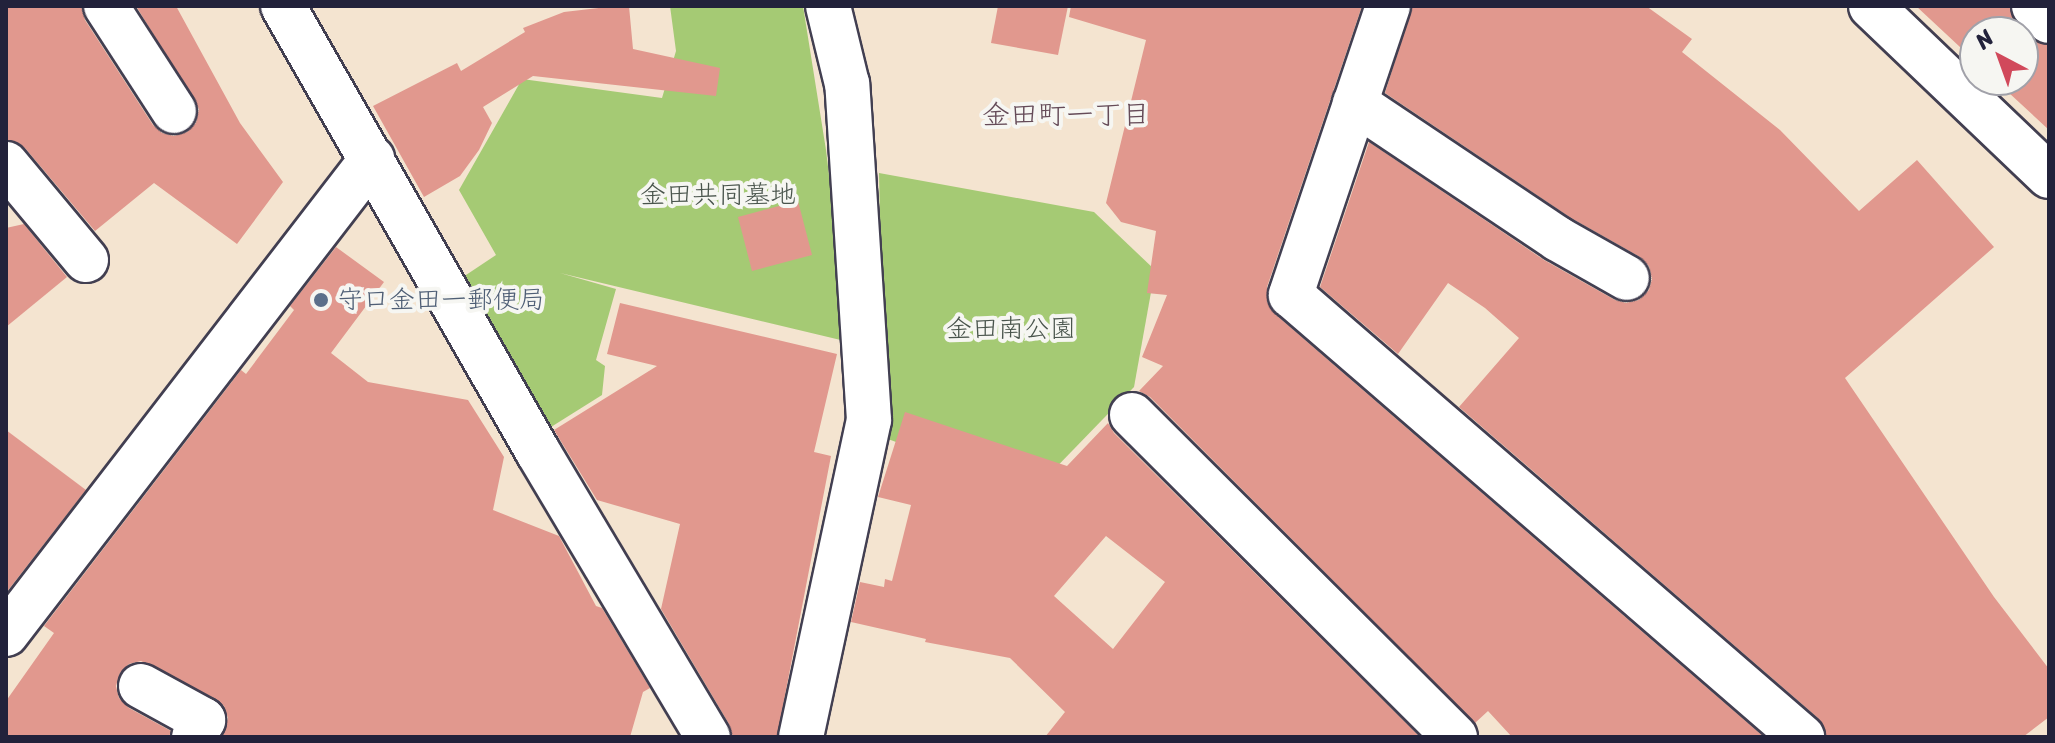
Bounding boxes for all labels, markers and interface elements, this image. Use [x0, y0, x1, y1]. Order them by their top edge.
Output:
north arrow [1959, 16, 2039, 96]
text: N [1966, 19, 2003, 59]
district label: 金田町一丁目 [982, 98, 1150, 132]
park label: 金田共同墓地 [640, 179, 796, 211]
place label: 守口金田一郵便局 [337, 284, 545, 316]
marker: 守口金田一郵便局 [312, 291, 330, 309]
park label: 金田南公園 [946, 313, 1076, 345]

